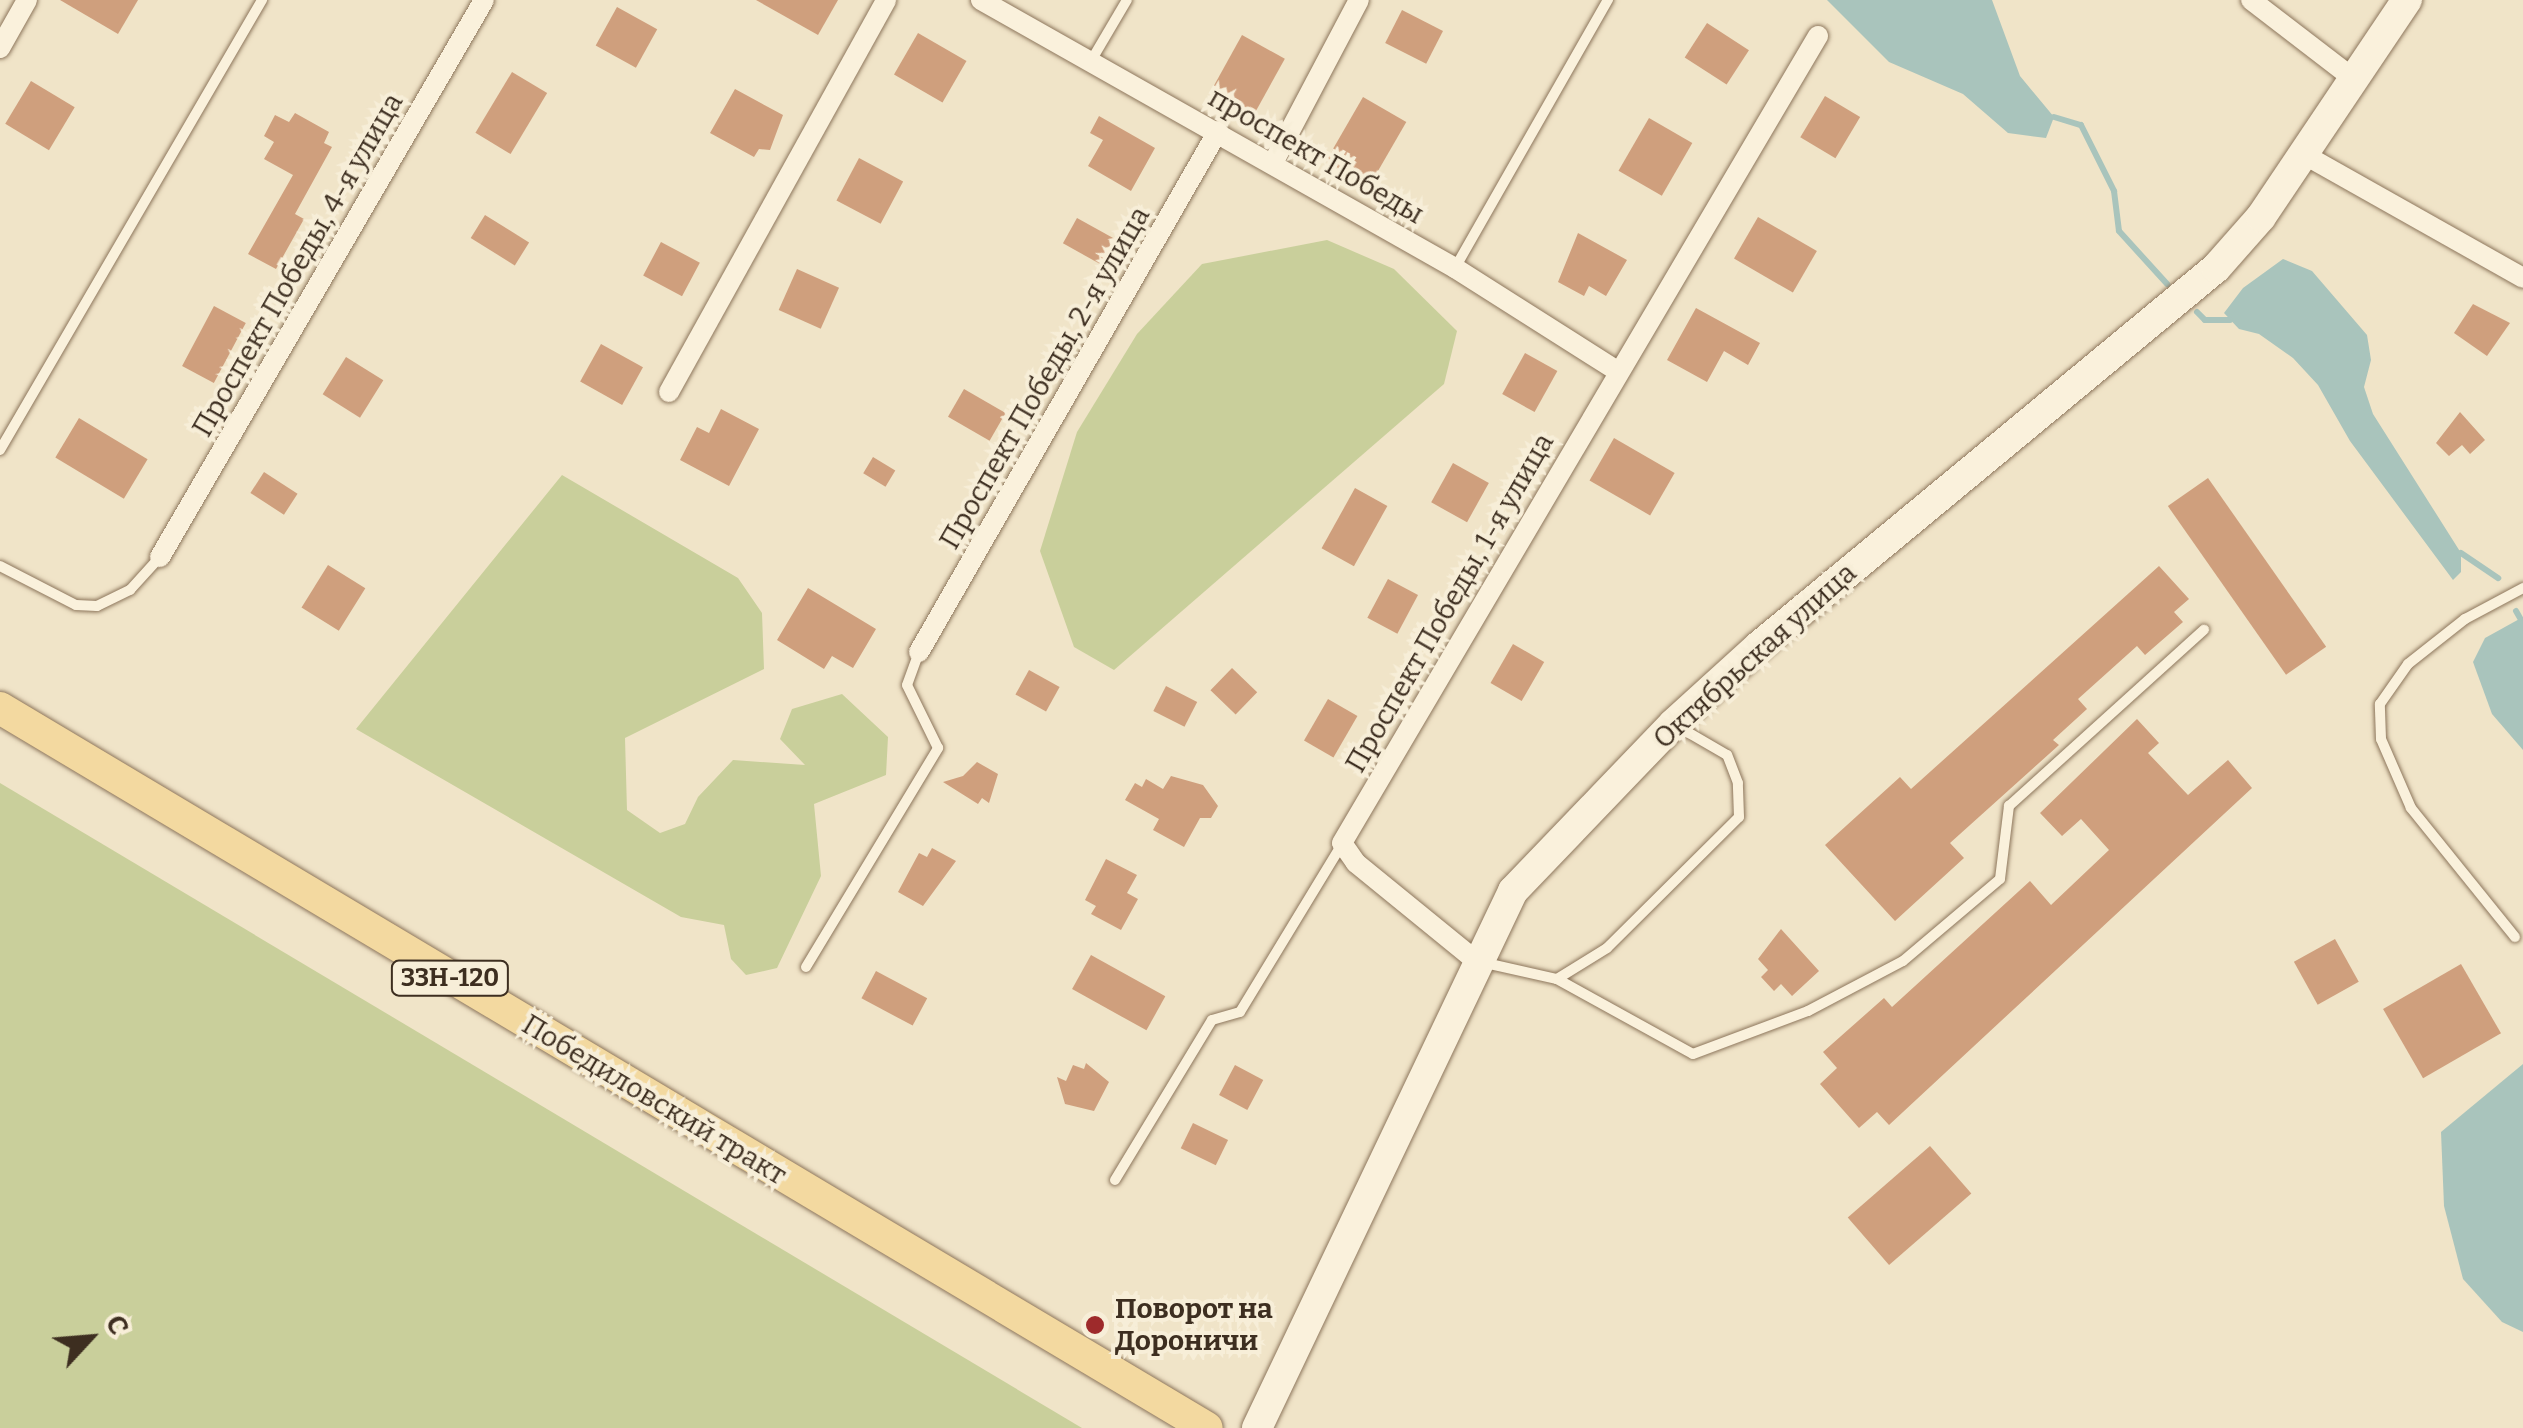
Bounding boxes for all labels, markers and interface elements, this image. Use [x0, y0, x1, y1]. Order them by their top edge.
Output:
street label: проспект Победы [1202, 81, 1430, 231]
street label: Проспект Победы, 4-я улица [186, 87, 410, 443]
street label: Проспект Победы, 2-я улица [933, 201, 1157, 555]
street label: Проспект Победы, 1-я улица [1339, 428, 1561, 778]
street label: Октябрьская улица [1647, 556, 1863, 756]
road number: 33Н-120 [390, 958, 510, 998]
street label: Победиловский тракт [516, 1008, 792, 1192]
north arrow [40, 1288, 140, 1388]
place label: Поворот на Дороничи [1115, 1292, 1273, 1358]
text: С [99, 1309, 136, 1340]
marker: Поворот на Дороничи [1084, 1314, 1106, 1336]

